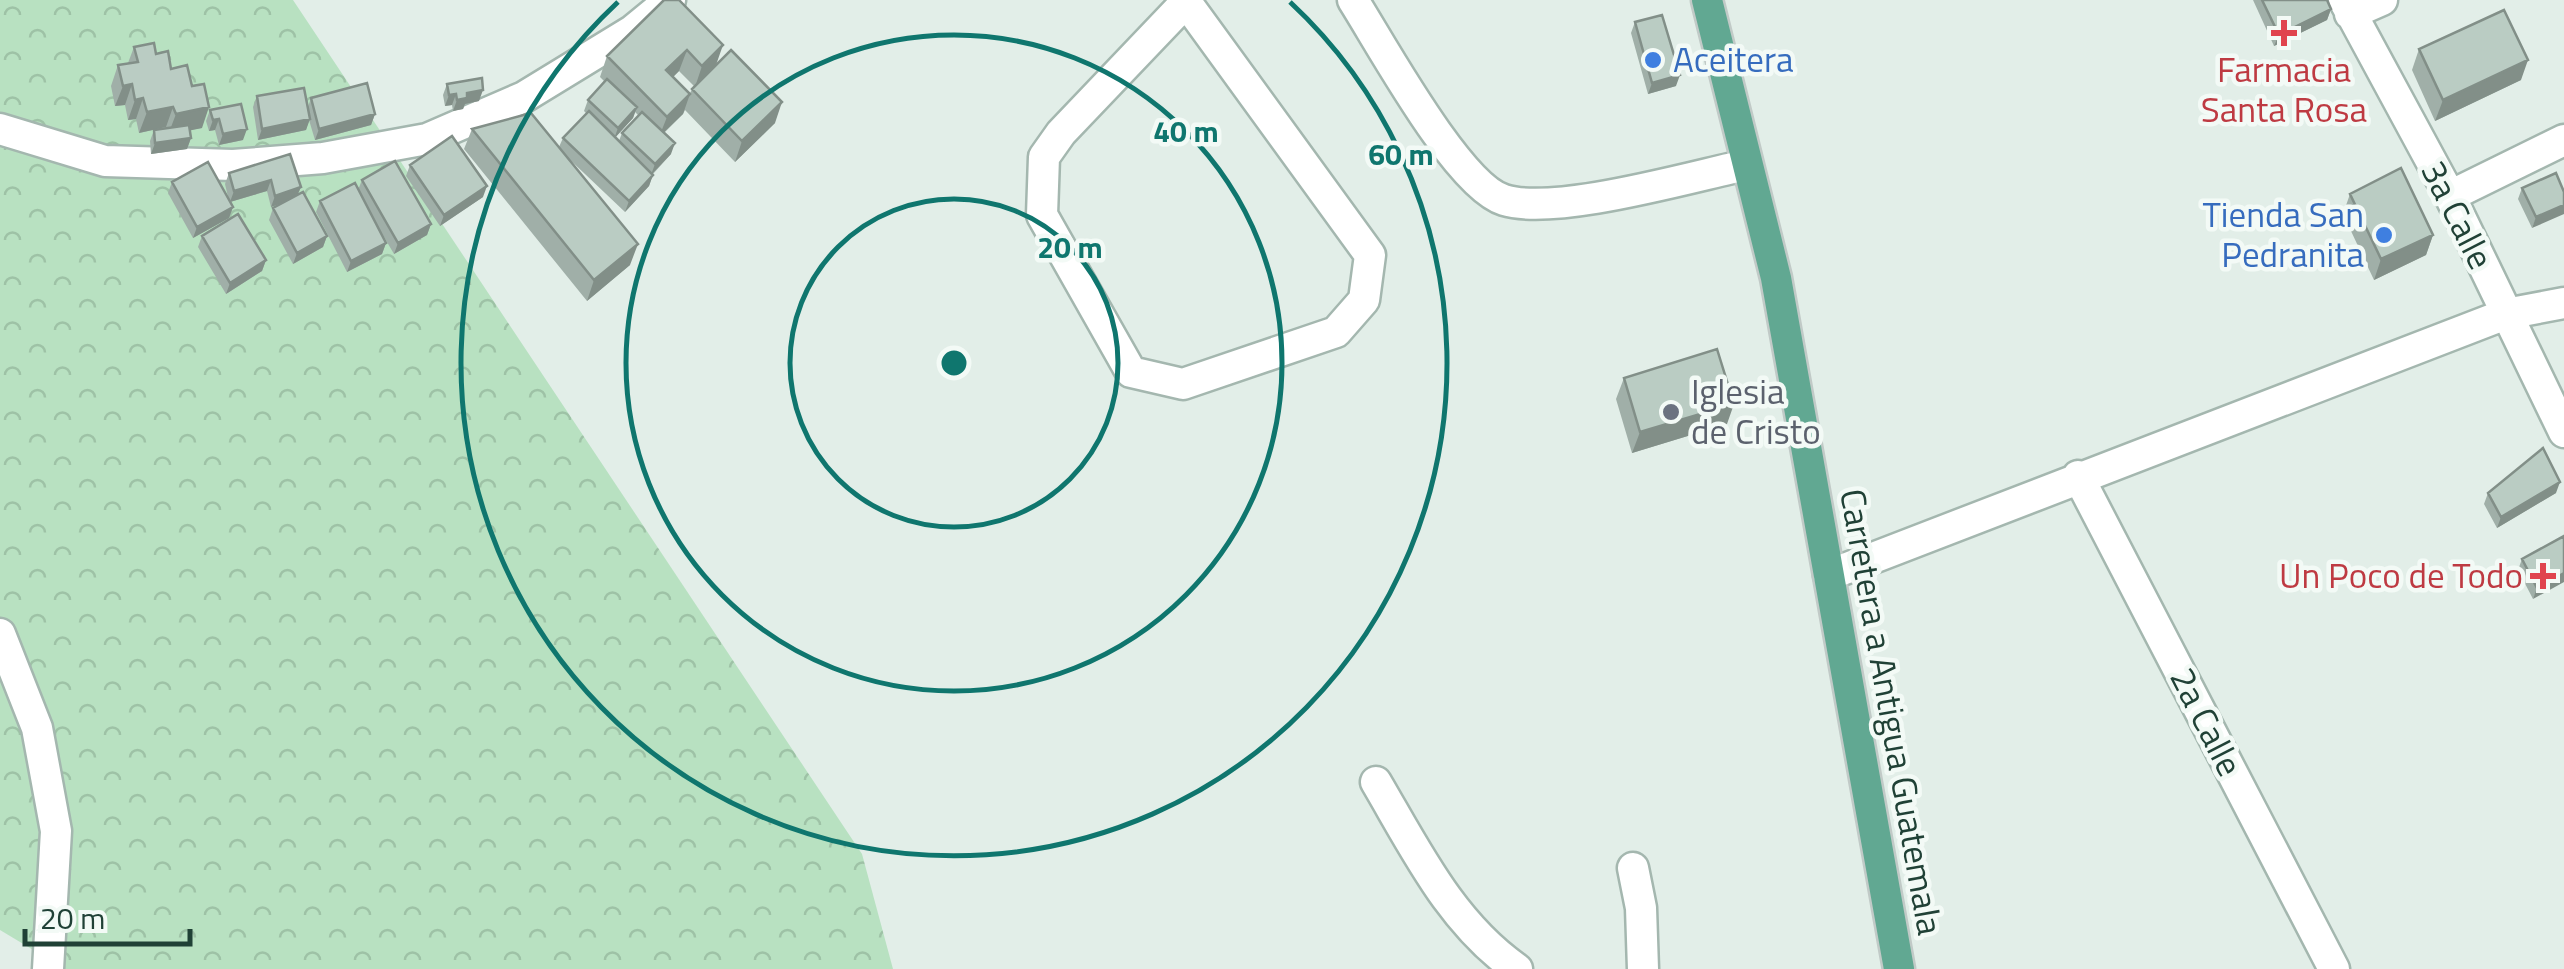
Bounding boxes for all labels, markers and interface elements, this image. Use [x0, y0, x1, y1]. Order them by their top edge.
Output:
marker: Farmacia Santa Rosa [2273, 22, 2295, 44]
place label: Aceitera [1673, 32, 1794, 86]
place label: Farmacia Santa Rosa [2201, 42, 2367, 136]
marker: Aceitera [1642, 49, 1664, 71]
text: 40 m [1153, 108, 1219, 154]
text: 60 m [1368, 131, 1434, 177]
street label: 3a Calle [2408, 151, 2508, 278]
place label: Tienda San Pedranita [2202, 187, 2364, 281]
text: 20 m [1037, 224, 1103, 270]
marker: Tienda San Pedranita [2373, 224, 2395, 246]
centre of rings [936, 345, 972, 381]
place label: Iglesia de Cristo [1691, 364, 1821, 458]
marker: Iglesia de Cristo [1660, 401, 1682, 423]
street label: Carretera a Antigua Guatemala [1826, 485, 1958, 939]
place label: Un Poco de Todo [2279, 548, 2523, 602]
marker: Un Poco de Todo [2532, 565, 2554, 587]
street label: 2a Calle [2157, 658, 2257, 785]
scale bar [25, 884, 190, 946]
text: 20 m [40, 895, 105, 941]

